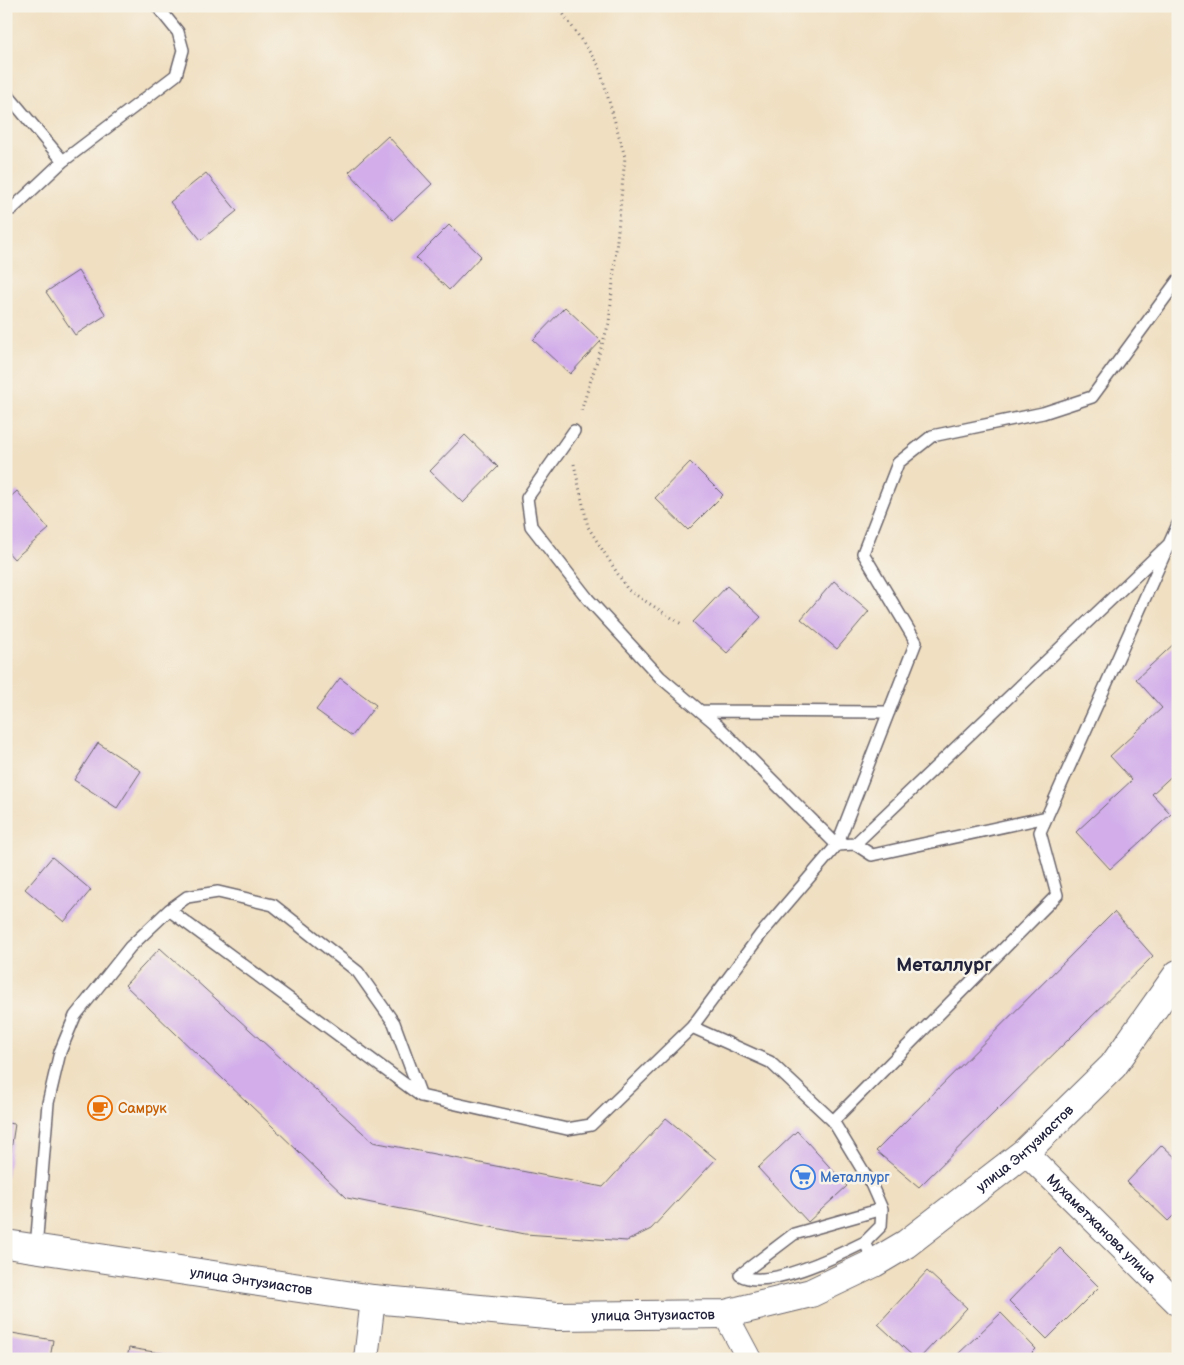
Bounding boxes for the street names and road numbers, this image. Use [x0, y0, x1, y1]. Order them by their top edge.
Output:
street label: улица Энтузиастов [973, 1101, 1077, 1195]
street label: Мухаметжанова улица [1043, 1170, 1160, 1287]
street label: улица Энтузиастов [189, 1263, 314, 1298]
street label: улица Энтузиастов [591, 1306, 716, 1324]

